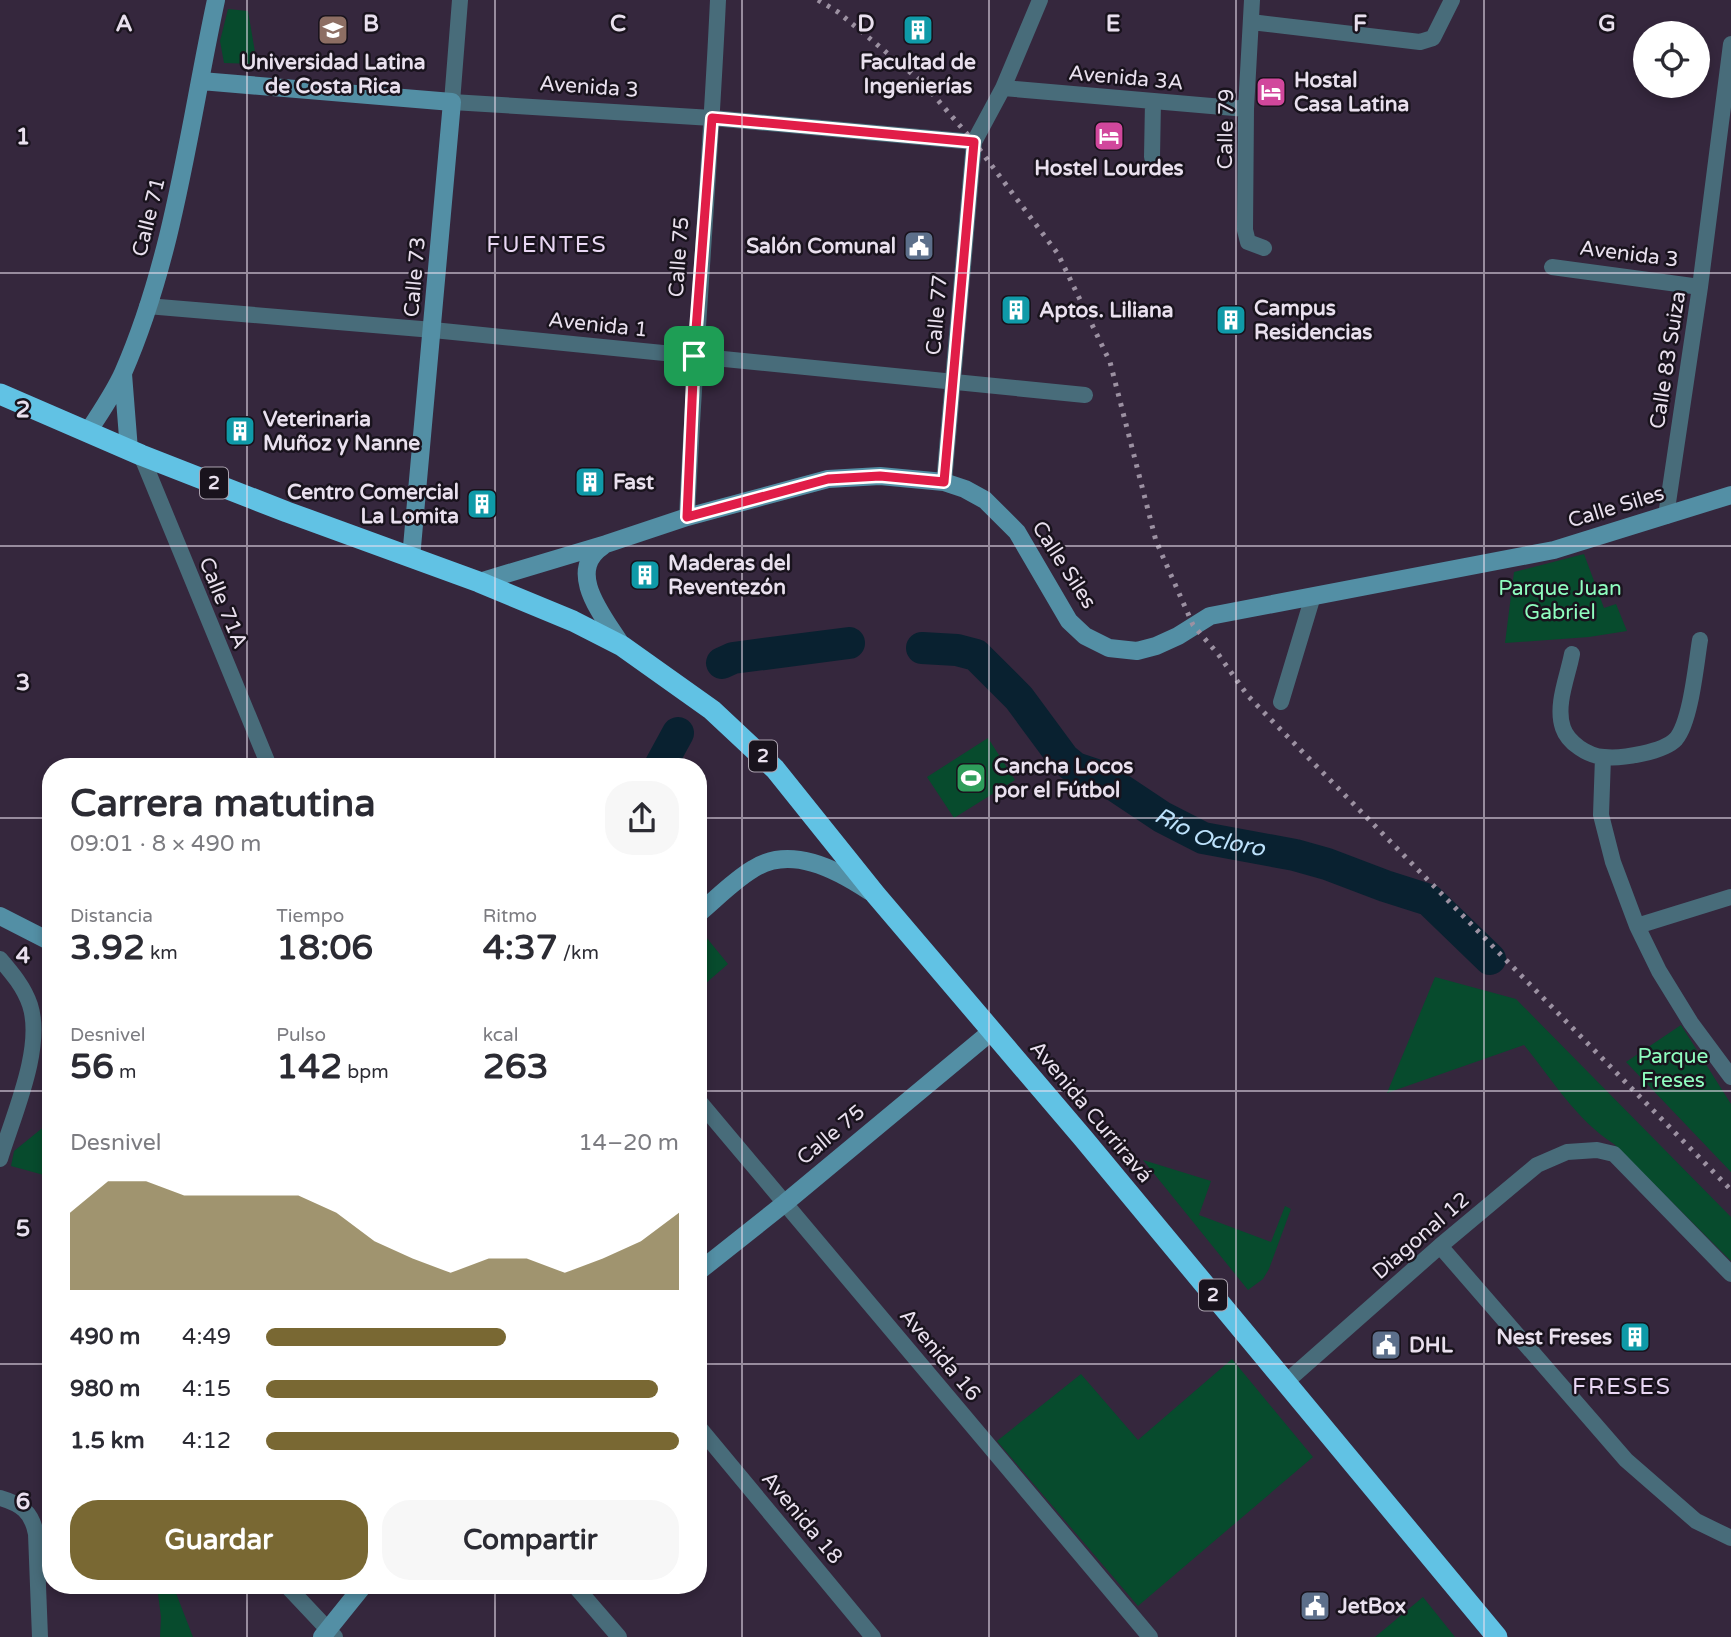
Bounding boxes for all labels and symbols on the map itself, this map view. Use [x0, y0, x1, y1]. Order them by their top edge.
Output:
text: A [115, 10, 133, 38]
text: B [363, 10, 379, 38]
text: C [610, 10, 626, 38]
text: D [857, 10, 875, 38]
text: E [1106, 10, 1120, 38]
text: F [1353, 10, 1367, 38]
text: G [1598, 10, 1616, 38]
school or university icon: Universidad Latina de Costa Rica [316, 13, 350, 47]
building icon: Facultad de Ingenierías [901, 13, 935, 47]
place label: Universidad Latina de Costa Rica [240, 50, 426, 99]
place label: Facultad de Ingenierías [860, 50, 976, 99]
street label: Avenida 3A [1068, 61, 1184, 95]
place label: Hostal Casa Latina [1294, 68, 1409, 117]
street label: Avenida 3 [538, 71, 640, 103]
hotel icon: Hostal Casa Latina [1254, 75, 1288, 109]
street label: Calle 79 [1213, 88, 1239, 170]
hotel icon: Hostel Lourdes [1092, 119, 1126, 153]
text: 1 [16, 123, 30, 151]
place label: Hostel Lourdes [1034, 156, 1184, 181]
street label: Calle 71 [127, 175, 171, 259]
street label: Calle 75 [664, 216, 694, 298]
public building icon: Salón Comunal [902, 229, 936, 263]
district label: FUENTES [486, 231, 608, 259]
place label: Salón Comunal [746, 234, 896, 259]
street label: Calle 73 [399, 236, 431, 318]
street label: Avenida 3 [1578, 236, 1680, 272]
street label: Calle 77 [921, 274, 953, 356]
street label: Calle 83 Suiza [1645, 289, 1691, 431]
building icon: Aptos. Liliana [999, 293, 1033, 327]
place label: Campus Residencias [1254, 296, 1372, 345]
place label: Aptos. Liliana [1039, 298, 1174, 323]
building icon: Campus Residencias [1214, 303, 1248, 337]
street label: Avenida 1 [547, 307, 649, 343]
pin [664, 326, 724, 386]
text: 2 [16, 396, 30, 424]
place label: Veterinaria Muñoz y Nanne [263, 407, 420, 456]
building icon: Veterinaria Muñoz y Nanne [223, 414, 257, 448]
building icon: Fast [573, 465, 607, 499]
road number: 2 [200, 468, 228, 498]
place label: Fast [613, 470, 654, 495]
place label: Centro Comercial La Lomita [287, 480, 459, 529]
street label: Calle Siles [1565, 481, 1667, 533]
building icon: Centro Comercial La Lomita [465, 487, 499, 521]
street label: Calle Siles [1026, 517, 1102, 613]
place label: Maderas del Reventezón [668, 551, 791, 600]
street label: Calle 71A [193, 554, 253, 652]
building icon: Maderas del Reventezón [628, 558, 662, 592]
park label: Parque Juan Gabriel [1498, 576, 1622, 625]
text: 3 [16, 669, 30, 697]
road number: 2 [749, 740, 777, 772]
place label: Cancha Locos por el Fútbol [994, 754, 1133, 803]
sports icon: Cancha Locos por el Fútbol [954, 761, 988, 795]
water label: Río Ocloro [1150, 802, 1268, 863]
text: 4 [16, 942, 31, 970]
street label: Avenida Curriravá [1024, 1036, 1158, 1188]
park label: Parque Freses [1637, 1044, 1709, 1093]
street label: Calle 75 [792, 1100, 870, 1170]
street label: Diagonal 12 [1367, 1187, 1475, 1285]
text: 5 [16, 1215, 30, 1243]
road number: 2 [1199, 1280, 1227, 1310]
street label: Avenida 16 [894, 1304, 986, 1406]
building icon: Nest Freses [1618, 1320, 1652, 1354]
place label: Nest Freses [1496, 1325, 1612, 1350]
public building icon: DHL [1369, 1328, 1403, 1362]
place label: DHL [1409, 1333, 1454, 1358]
district label: FRESES [1572, 1373, 1672, 1401]
street label: Avenida 18 [756, 1467, 848, 1569]
text: 6 [16, 1488, 30, 1516]
public building icon: JetBox [1298, 1589, 1332, 1623]
place label: JetBox [1337, 1594, 1406, 1619]

